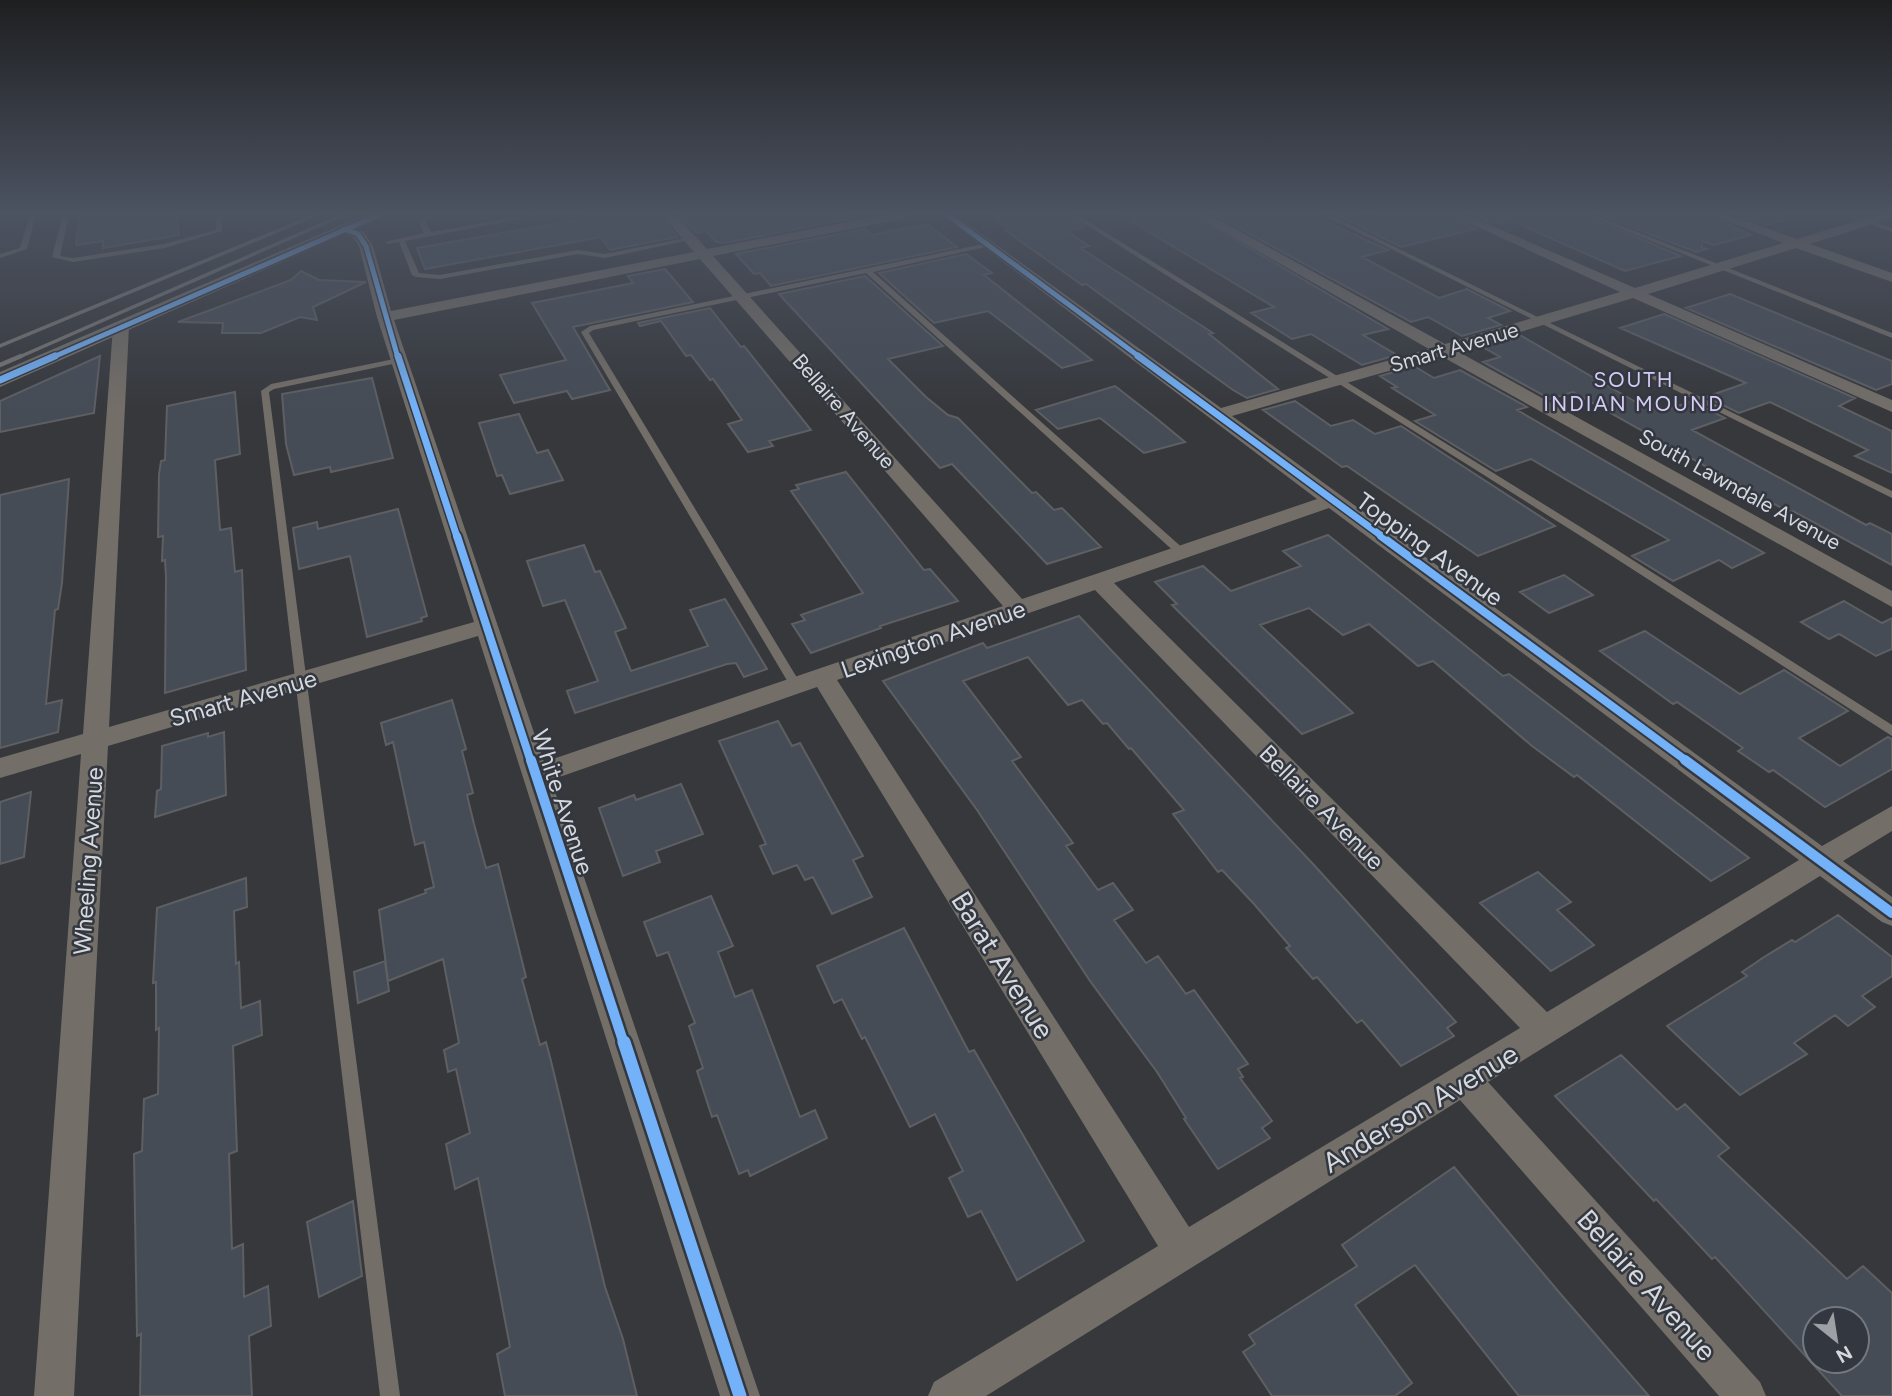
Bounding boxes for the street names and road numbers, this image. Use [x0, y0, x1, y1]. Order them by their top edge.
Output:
street label: Smart Avenue [1387, 317, 1521, 377]
street label: Bellaire Avenue [787, 349, 901, 473]
street label: South Lawndale Avenue [1635, 423, 1845, 555]
street label: Topping Avenue [1351, 486, 1509, 612]
street label: Lexington Avenue [837, 594, 1029, 684]
street label: Smart Avenue [166, 663, 320, 733]
street label: White Avenue [526, 726, 600, 878]
street label: Bellaire Avenue [1254, 739, 1390, 875]
street label: Wheeling Avenue [67, 766, 109, 956]
street label: Barat Avenue [944, 885, 1062, 1045]
street label: Anderson Avenue [1316, 1036, 1524, 1180]
street label: Bellaire Avenue [1570, 1202, 1724, 1368]

